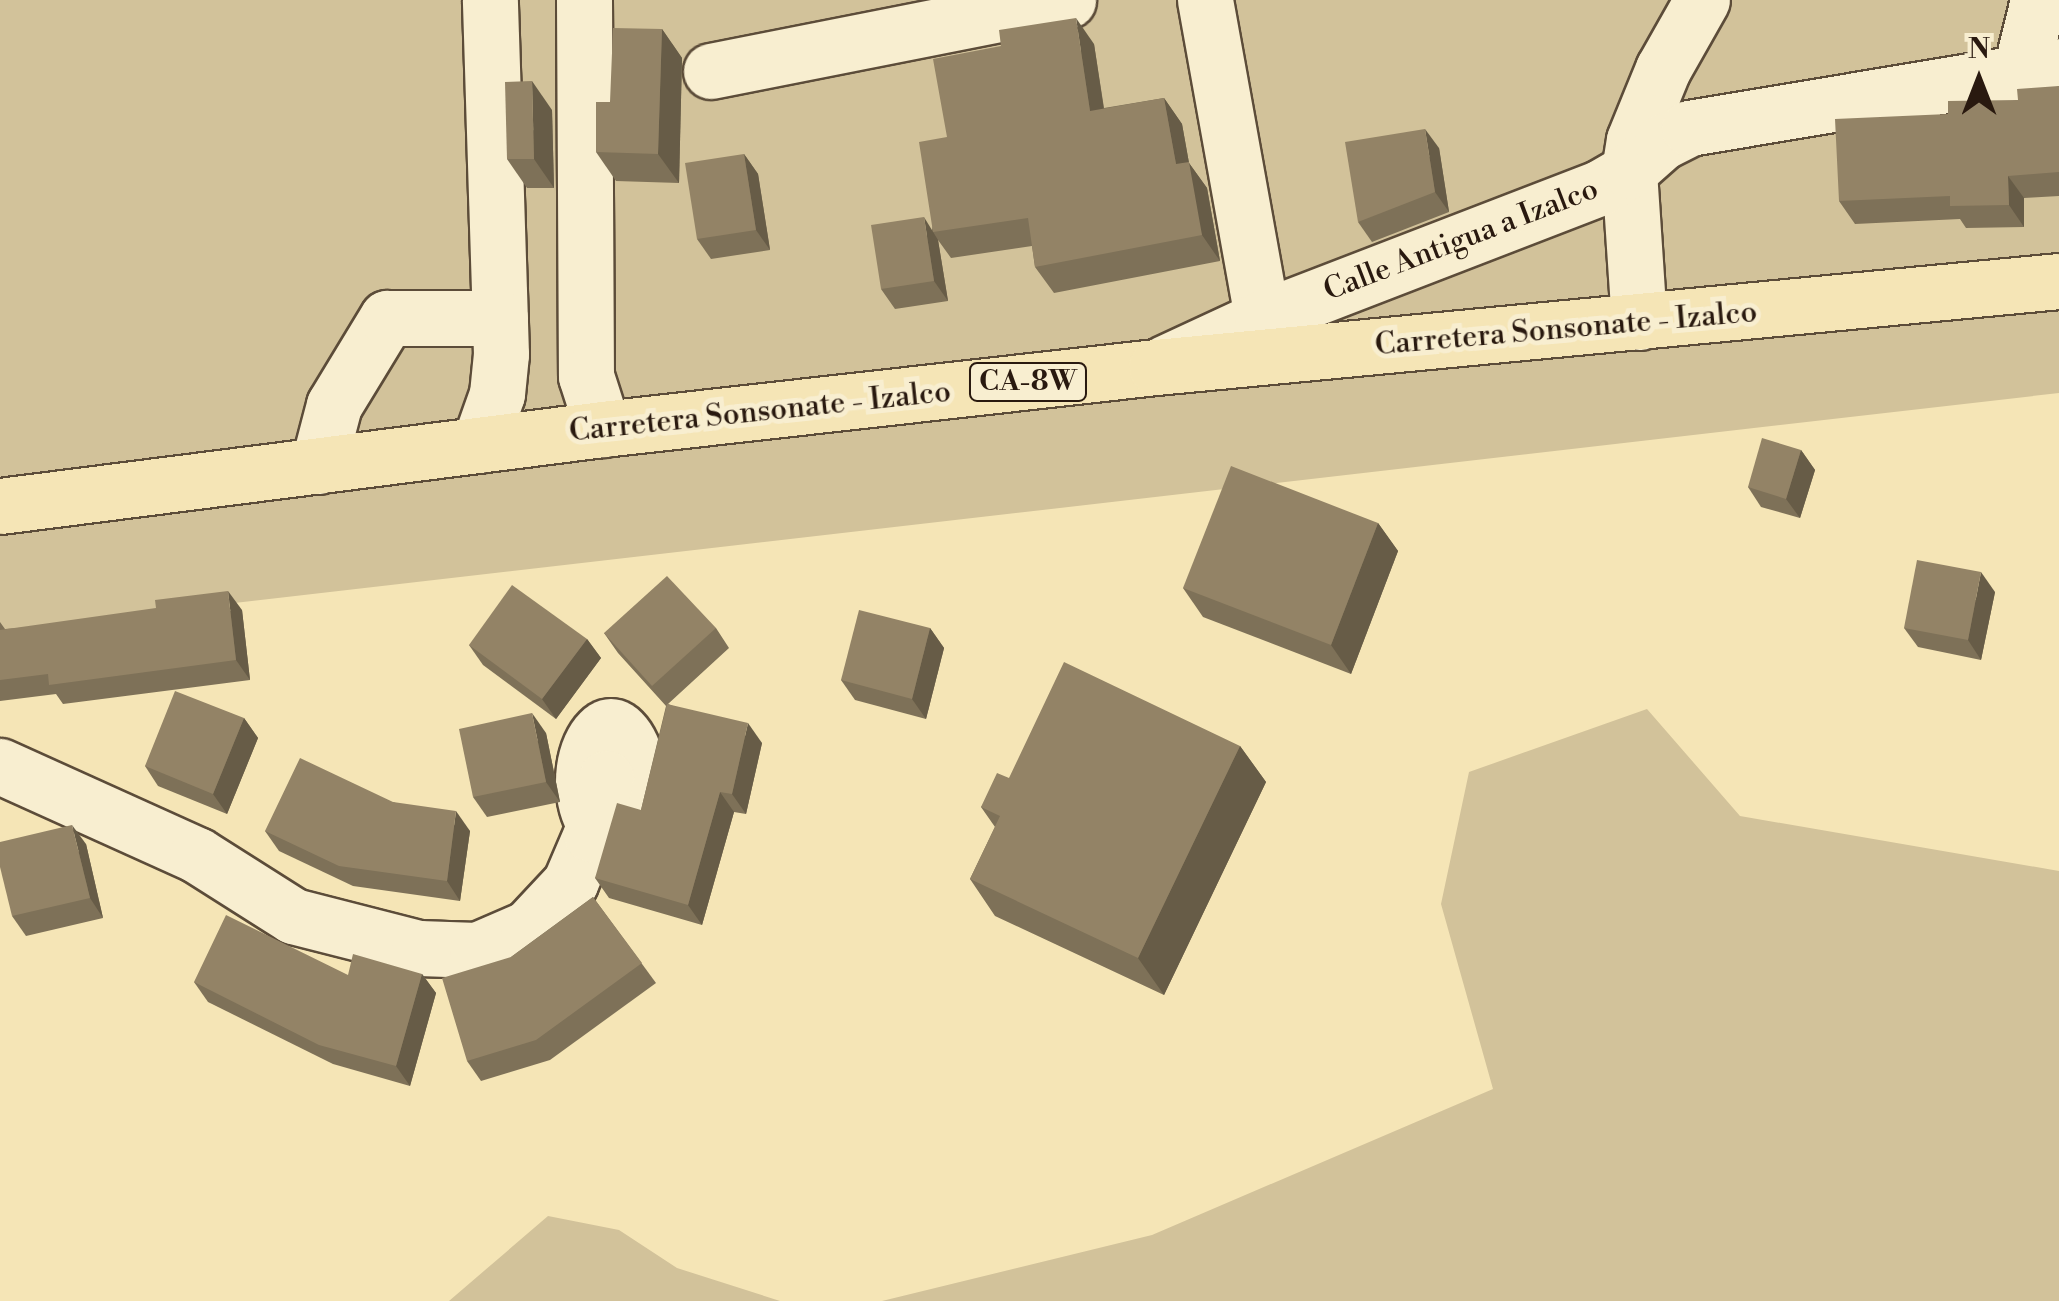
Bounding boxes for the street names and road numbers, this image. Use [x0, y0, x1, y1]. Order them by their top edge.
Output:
street label: Calle Antigua a Izalco [1319, 171, 1603, 309]
street label: Carretera Sonsonate - Izalco [1373, 294, 1759, 364]
road number: CA-8W [968, 359, 1088, 405]
street label: Carretera Sonsonate - Izalco [567, 374, 953, 450]

